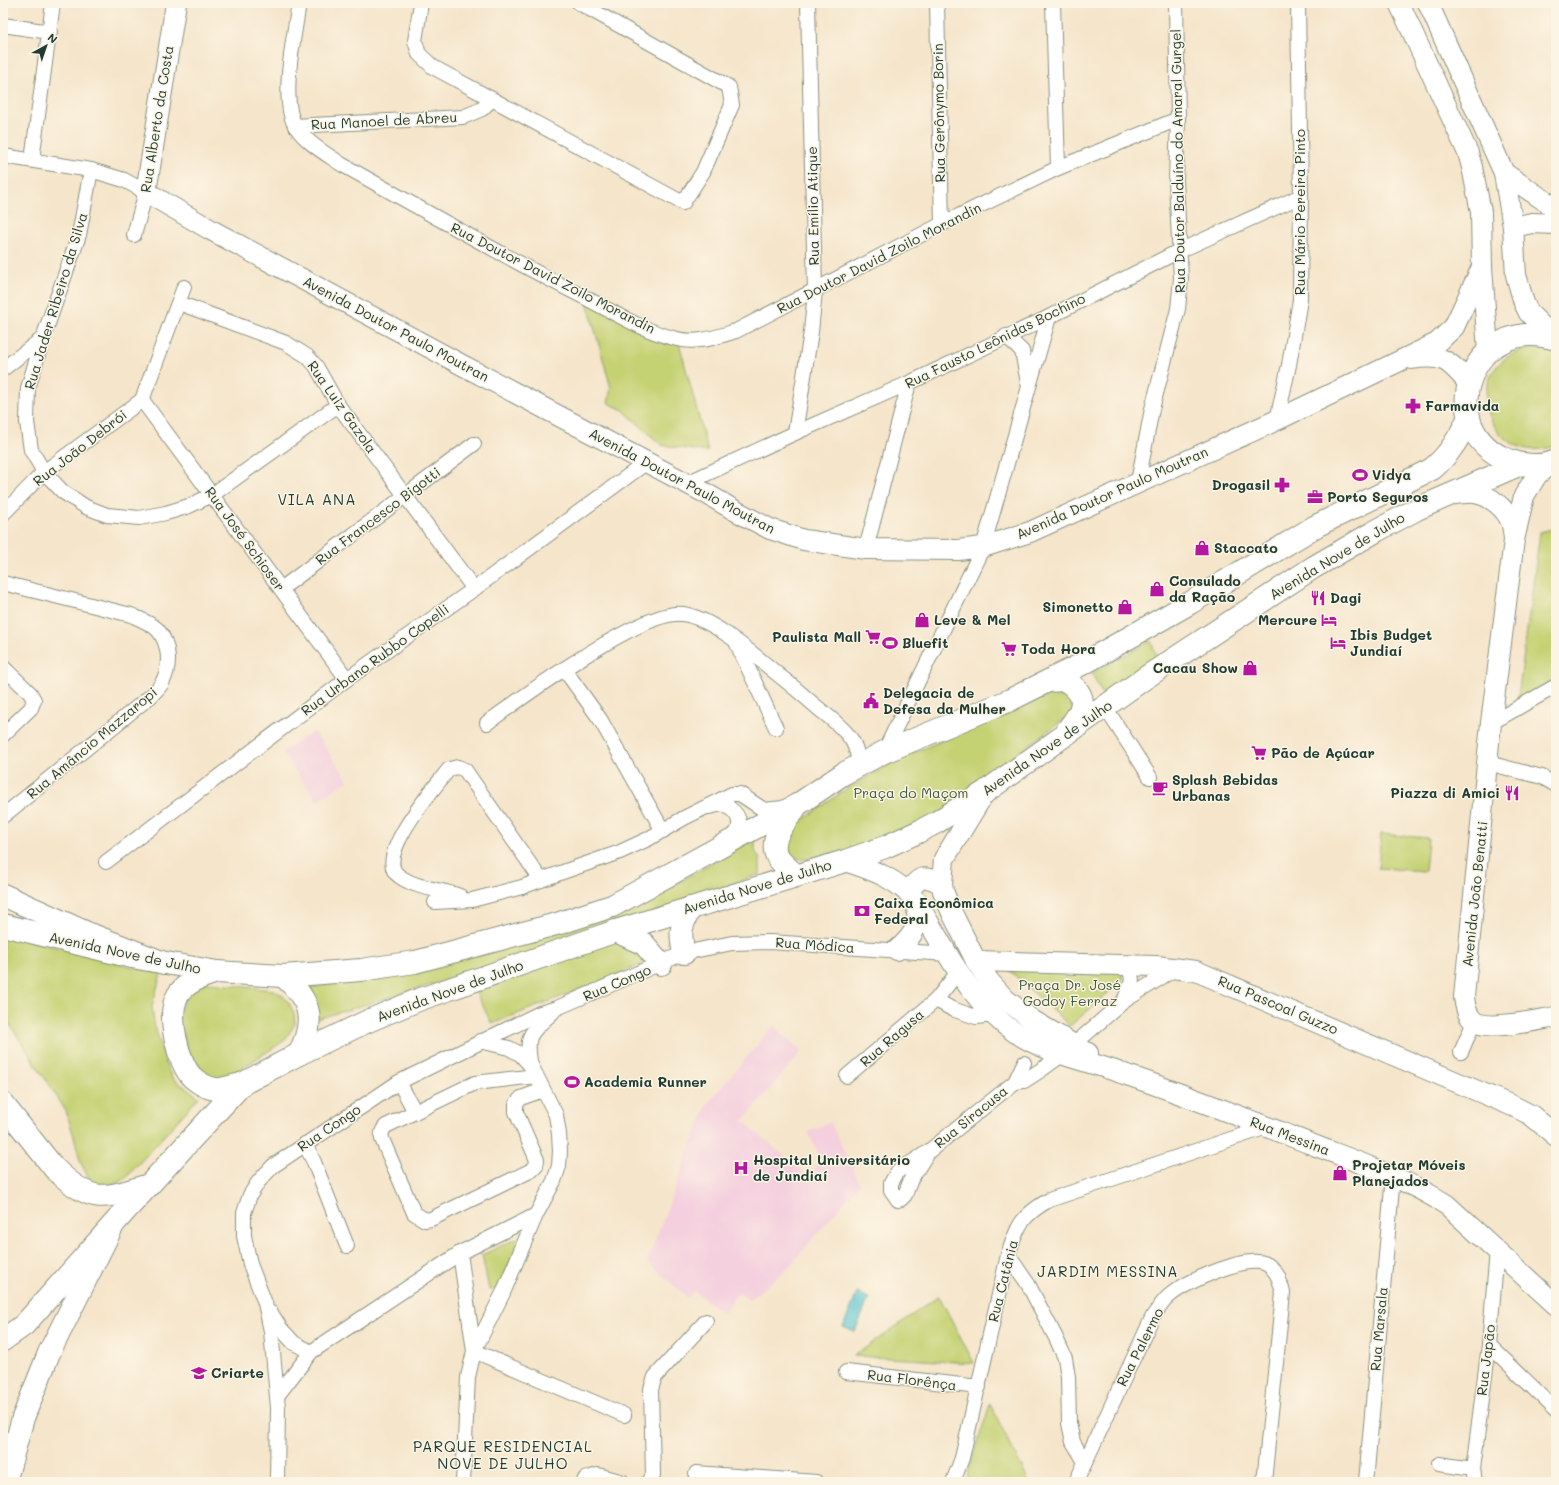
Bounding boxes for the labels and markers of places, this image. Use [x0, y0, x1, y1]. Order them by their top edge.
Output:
place label: Farmavida [1425, 396, 1500, 415]
pharmacy icon: Farmavida [1404, 397, 1422, 415]
place label: Vidya [1372, 465, 1411, 484]
sports icon: Vidya [1351, 466, 1369, 484]
place label: Drogasil [1212, 475, 1270, 494]
pharmacy icon: Drogasil [1273, 476, 1291, 494]
place label: Porto Seguros [1327, 487, 1428, 506]
office icon: Porto Seguros [1306, 488, 1324, 506]
place label: Staccato [1214, 538, 1278, 557]
shop icon: Staccato [1193, 539, 1211, 557]
place label: Consulado da Ração [1169, 571, 1241, 606]
shop icon: Consulado da Ração [1148, 580, 1166, 598]
place label: Dagi [1330, 588, 1362, 607]
restaurant icon: Dagi [1309, 589, 1327, 607]
place label: Simonetto [1043, 597, 1113, 616]
shop icon: Simonetto [1116, 598, 1134, 616]
place label: Leve & Mel [934, 610, 1010, 629]
place label: Mercure [1258, 610, 1317, 629]
shop icon: Leve & Mel [913, 611, 931, 629]
hotel icon: Mercure [1320, 611, 1338, 629]
place label: Ibis Budget Jundiaí [1350, 625, 1432, 660]
place label: Paulista Mall [772, 627, 861, 646]
supermarket icon: Paulista Mall [864, 628, 882, 646]
place label: Bluefit [902, 633, 949, 652]
sports icon: Bluefit [881, 634, 899, 652]
hotel icon: Ibis Budget Jundiaí [1329, 634, 1347, 652]
place label: Toda Hora [1021, 639, 1096, 658]
supermarket icon: Toda Hora [1000, 640, 1018, 658]
place label: Cacau Show [1153, 658, 1238, 677]
shop icon: Cacau Show [1241, 659, 1259, 677]
place label: Delegacia de Defesa da Mulher [883, 683, 1006, 718]
public building icon: Delegacia de Defesa da Mulher [862, 692, 880, 710]
place label: Pão de Açúcar [1271, 743, 1375, 762]
supermarket icon: Pão de Açúcar [1250, 744, 1268, 762]
place label: Splash Bebidas Urbanas [1172, 770, 1278, 805]
cafe icon: Splash Bebidas Urbanas [1151, 779, 1169, 797]
place label: Piazza di Amici [1390, 783, 1500, 802]
restaurant icon: Piazza di Amici [1503, 784, 1521, 802]
place label: Caixa Econômica Federal [874, 893, 994, 928]
bank icon: Caixa Econômica Federal [853, 902, 871, 920]
place label: Academia Runner [584, 1072, 707, 1091]
sports icon: Academia Runner [563, 1073, 581, 1091]
place label: Hospital Universitário de Jundiaí [753, 1150, 910, 1185]
place label: Projetar Móveis Planejados [1352, 1155, 1466, 1190]
hospital icon: Hospital Universitário de Jundiaí [732, 1159, 750, 1177]
shop icon: Projetar Móveis Planejados [1331, 1164, 1349, 1182]
place label: Criarte [211, 1363, 264, 1382]
school or university icon: Criarte [190, 1364, 208, 1382]

